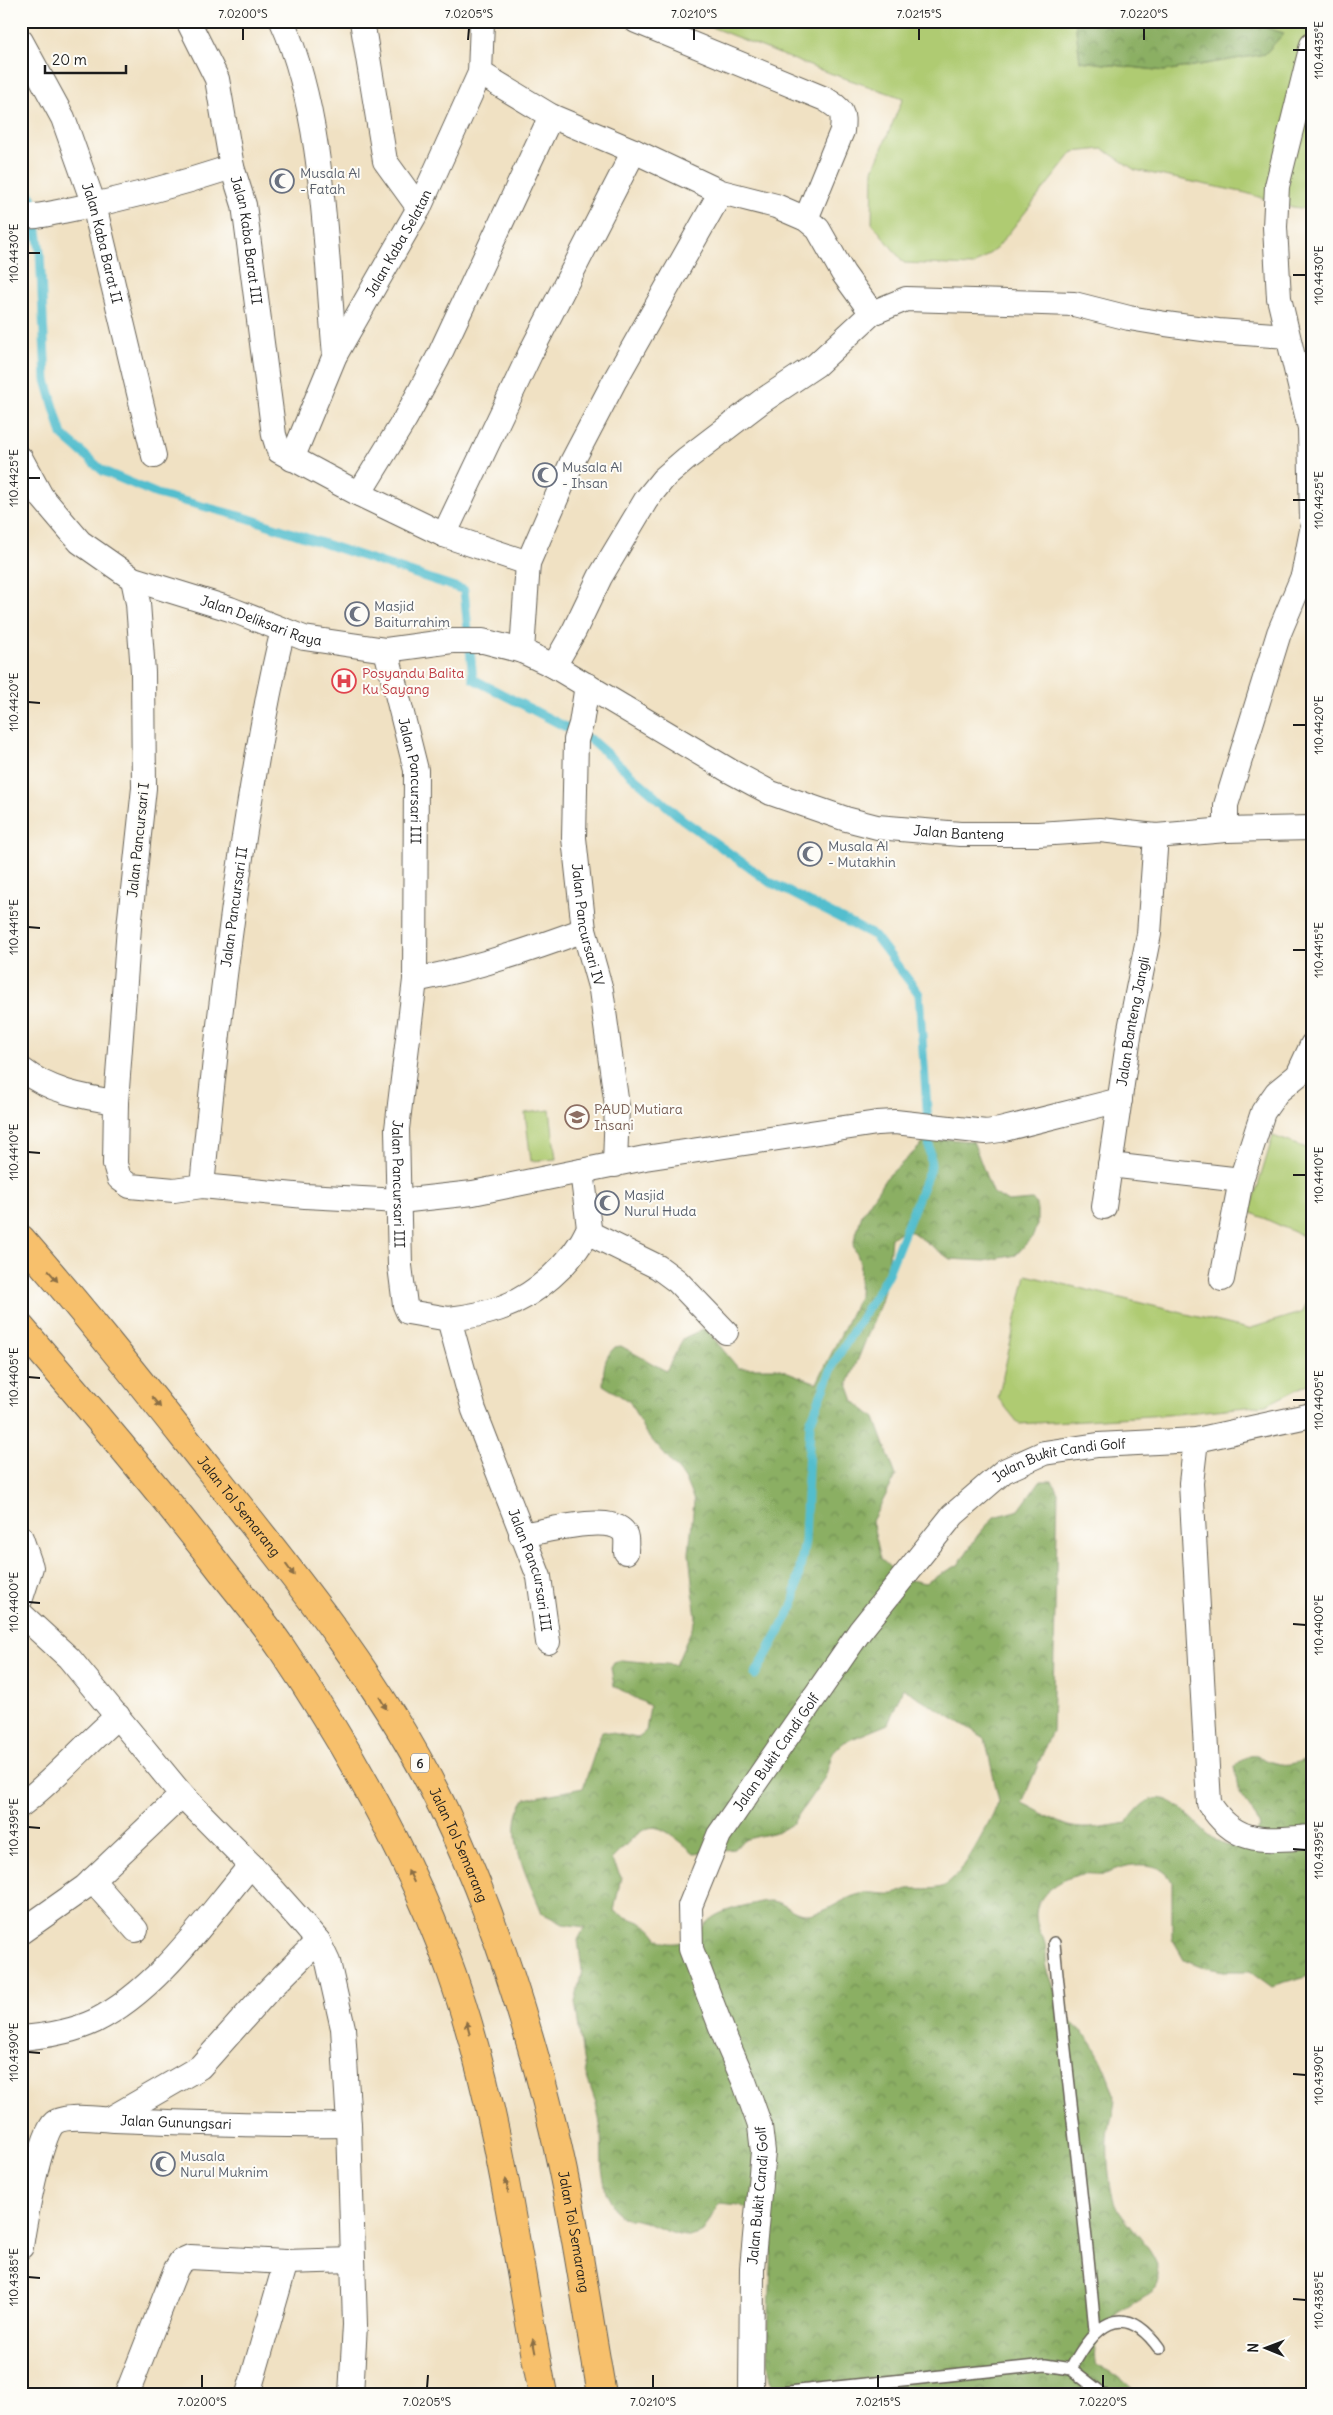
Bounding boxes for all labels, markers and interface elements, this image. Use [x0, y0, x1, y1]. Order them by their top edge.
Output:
text: 7.0200°S [218, 6, 268, 21]
text: 7.0205°S [445, 6, 493, 21]
text: 7.0210°S [671, 6, 717, 21]
text: 7.0215°S [896, 6, 942, 21]
text: 7.0220°S [1120, 6, 1168, 21]
text: 110.4435°E [1311, 21, 1326, 79]
scale bar [45, 42, 126, 74]
text: 20 m [52, 50, 87, 69]
place label: Musala Al - Fatah [300, 164, 360, 198]
mosque icon: Musala Al - Fatah [269, 168, 295, 194]
street label: Jalan Kaba Barat III [226, 173, 266, 306]
street label: Jalan Kaba Barat II [78, 180, 126, 305]
street label: Jalan Kaba Selatan [361, 187, 435, 300]
text: 110.4430°E [6, 223, 21, 283]
text: 110.4430°E [1311, 245, 1326, 305]
text: 110.4425°E [6, 449, 21, 507]
place label: Musala Al - Ihsan [562, 458, 622, 492]
mosque icon: Musala Al - Ihsan [532, 462, 558, 488]
text: 110.4425°E [1311, 471, 1326, 529]
street label: Jalan Deliksari Raya [198, 591, 323, 650]
place label: Masjid Baiturrahim [374, 597, 450, 631]
mosque icon: Masjid Baiturrahim [344, 601, 370, 627]
place label: Posyandu Balita Ku Sayang [362, 664, 464, 698]
hospital icon: Posyandu Balita Ku Sayang [331, 668, 357, 694]
text: 110.4420°E [6, 672, 21, 732]
text: 110.4420°E [1311, 695, 1326, 755]
street label: Jalan Pancursari III [394, 716, 425, 844]
street label: Jalan Pancursari I [123, 782, 153, 898]
street label: Jalan Banteng [913, 821, 1004, 843]
place label: Musala Al - Mutakhin [828, 837, 896, 871]
mosque icon: Musala Al - Mutakhin [797, 841, 823, 867]
street label: Jalan Pancursari II [217, 845, 251, 968]
street label: Jalan Pancursari IV [568, 862, 608, 988]
text: 110.4415°E [6, 899, 21, 955]
text: 110.4415°E [1311, 922, 1326, 978]
street label: Jalan Banteng Jangli [1113, 955, 1153, 1087]
place label: PAUD Mutiara Insani [594, 1100, 683, 1134]
school or university icon: PAUD Mutiara Insani [564, 1104, 590, 1130]
street label: Jalan Pancursari III [388, 1119, 409, 1248]
text: 110.4410°E [6, 1123, 21, 1181]
text: 110.4410°E [1311, 1146, 1326, 1204]
place label: Masjid Nurul Huda [624, 1186, 697, 1220]
mosque icon: Masjid Nurul Huda [594, 1190, 620, 1216]
one-way arrow [48, 1269, 59, 1282]
text: 110.4405°E [6, 1347, 21, 1407]
text: 110.4405°E [1311, 1370, 1326, 1430]
one-way arrow [150, 1395, 161, 1408]
street label: Jalan Bukit Candi Golf [988, 1435, 1126, 1486]
street label: Jalan Tol Semarang [193, 1452, 284, 1560]
street label: Jalan Pancursari III [504, 1506, 555, 1633]
one-way arrow [285, 1563, 295, 1577]
text: 110.4400°E [6, 1572, 21, 1632]
text: 110.4400°E [1311, 1595, 1326, 1655]
street label: Jalan Bukit Candi Golf [729, 1690, 823, 1815]
one-way arrow [378, 1696, 388, 1709]
road number: 6 [411, 1754, 429, 1772]
street label: Jalan Tol Semarang [425, 1784, 492, 1905]
text: 110.4395°E [6, 1798, 21, 1856]
text: 110.4395°E [1311, 1821, 1326, 1879]
one-way arrow [406, 1869, 414, 1883]
one-way arrow [464, 2020, 472, 2035]
text: 110.4390°E [6, 2022, 21, 2082]
text: 110.4390°E [1311, 2045, 1326, 2105]
street label: Jalan Gunungsari [120, 2111, 232, 2133]
street label: Jalan Bukit Candi Golf [743, 2125, 772, 2265]
place label: Musala Nurul Muknim [180, 2147, 268, 2181]
mosque icon: Musala Nurul Muknim [150, 2151, 176, 2177]
street label: Jalan Tol Semarang [554, 2169, 594, 2294]
one-way arrow [503, 2177, 511, 2193]
text: 110.4385°E [6, 2248, 21, 2306]
text: 110.4385°E [1311, 2271, 1326, 2329]
north arrow [1240, 2322, 1290, 2372]
one-way arrow [530, 2338, 538, 2354]
text: N [1244, 2343, 1262, 2353]
text: 7.0200°S [177, 2394, 227, 2409]
text: 7.0205°S [403, 2394, 451, 2409]
text: 7.0210°S [630, 2394, 676, 2409]
text: 7.0215°S [855, 2394, 901, 2409]
text: 7.0220°S [1079, 2394, 1127, 2409]

